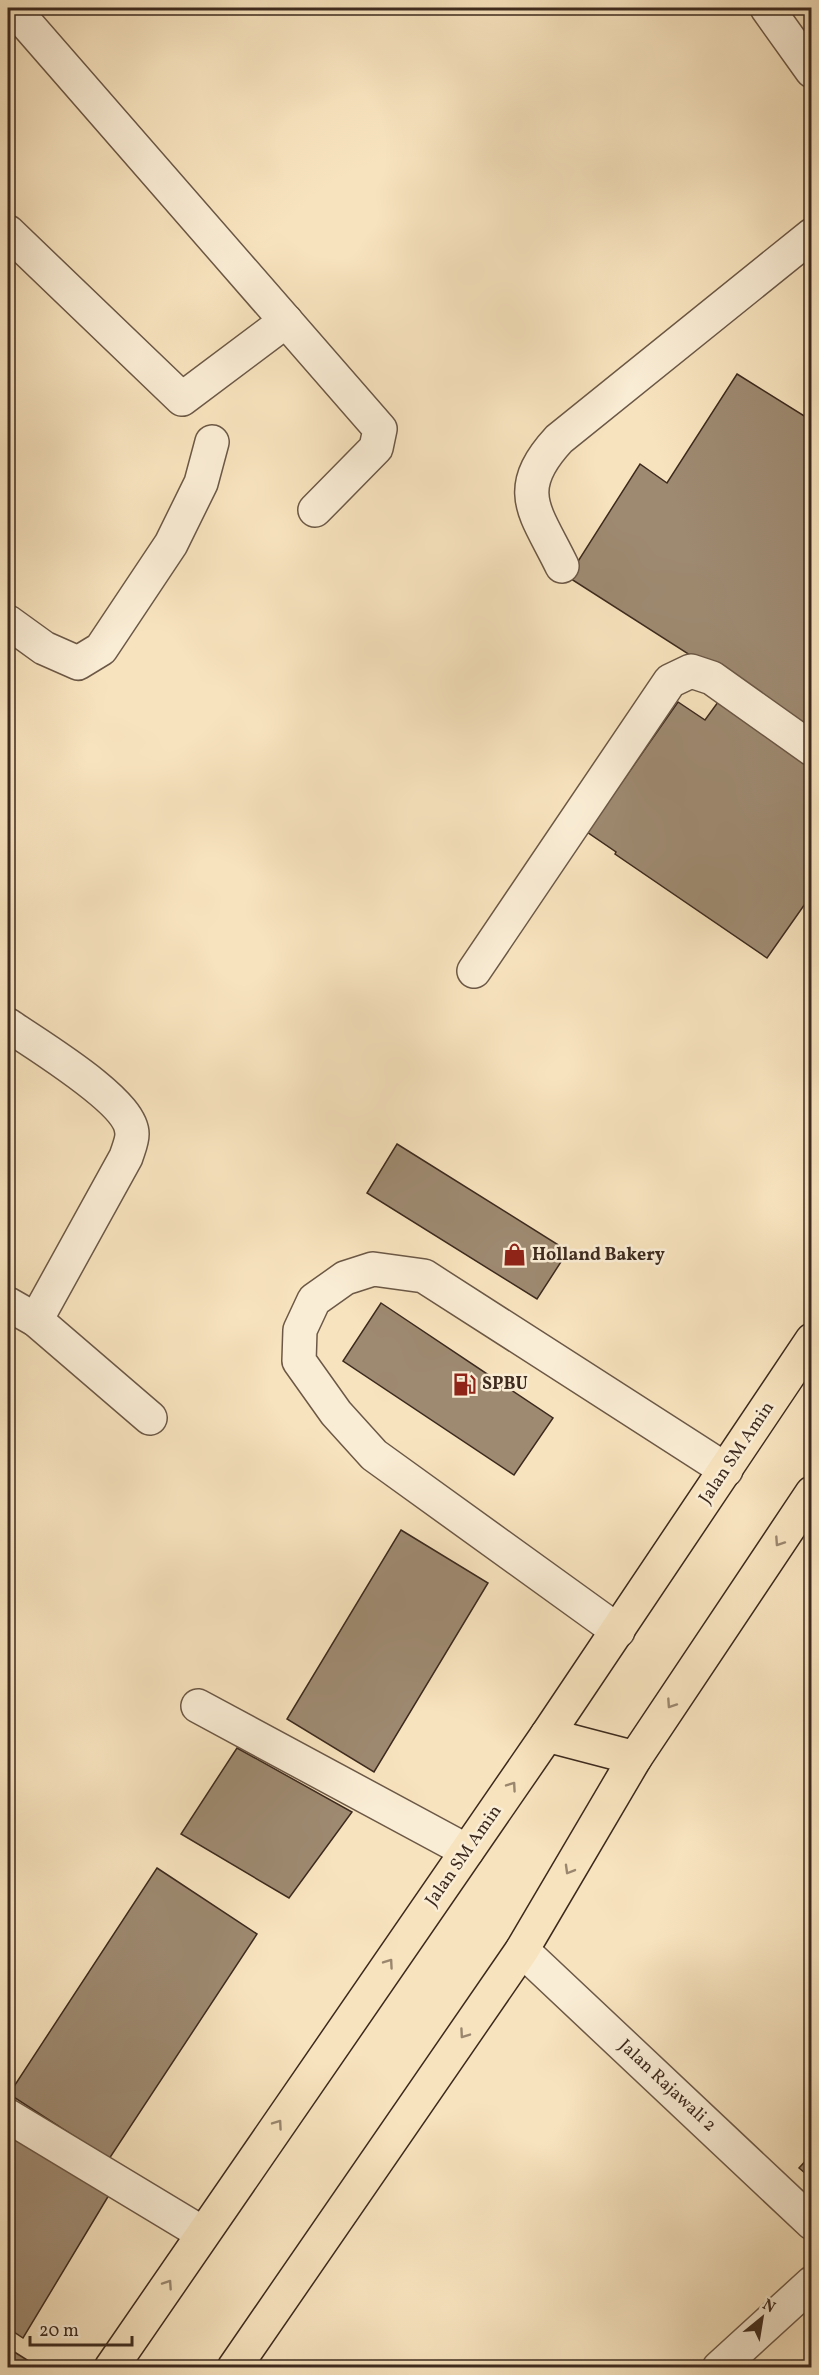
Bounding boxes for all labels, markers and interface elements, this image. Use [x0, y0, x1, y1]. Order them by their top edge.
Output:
shop icon: Holland Bakery [501, 1242, 527, 1268]
place label: Holland Bakery [532, 1243, 665, 1268]
fuel station icon: SPBU [451, 1371, 477, 1397]
place label: SPBU [482, 1372, 528, 1397]
street label: Jalan SM Amin [693, 1397, 781, 1509]
one-way arrow [775, 1535, 786, 1546]
one-way arrow [667, 1697, 678, 1708]
one-way arrow [505, 1781, 516, 1792]
street label: Jalan SM Amin [420, 1800, 508, 1912]
one-way arrow [565, 1864, 576, 1874]
one-way arrow [382, 1959, 393, 1970]
one-way arrow [460, 2028, 471, 2039]
street label: Jalan Rajawali 2 [613, 2034, 721, 2138]
one-way arrow [271, 2119, 282, 2130]
one-way arrow [161, 2280, 172, 2291]
north arrow [732, 2288, 792, 2348]
text: N [758, 2294, 779, 2319]
scale bar [30, 2309, 132, 2347]
text: 20 m [39, 2319, 79, 2344]

